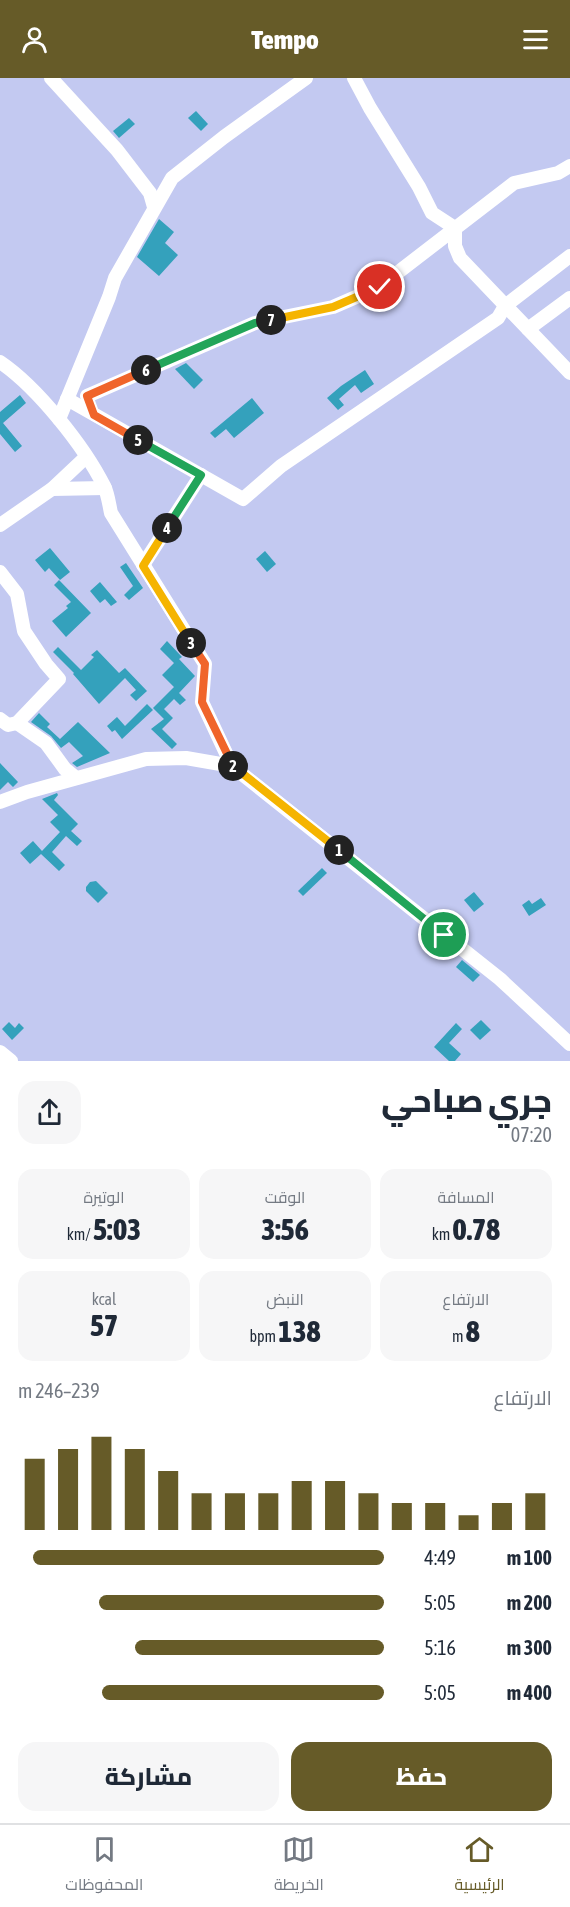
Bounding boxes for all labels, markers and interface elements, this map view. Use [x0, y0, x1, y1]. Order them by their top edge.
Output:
icon: person [18, 23, 51, 56]
icon: menu [519, 23, 552, 56]
text: Tempo [251, 24, 319, 55]
pin [354, 261, 405, 312]
icon: check [363, 270, 396, 303]
pin: 7 [256, 305, 286, 335]
text: 7 [267, 311, 275, 329]
pin: 6 [131, 355, 161, 385]
text: 6 [142, 361, 150, 379]
pin: 5 [123, 425, 153, 455]
text: 5 [134, 431, 142, 449]
pin: 4 [152, 513, 182, 543]
text: 4 [163, 519, 171, 537]
pin: 3 [176, 628, 206, 658]
text: 3 [187, 634, 195, 652]
pin: 2 [218, 751, 248, 781]
text: 2 [229, 757, 237, 775]
pin: 1 [324, 835, 354, 865]
text: 1 [335, 841, 343, 859]
pin [418, 909, 469, 960]
icon: arrive [427, 918, 460, 951]
button: share [18, 1081, 81, 1144]
text: جري صباحي [381, 1081, 552, 1119]
text: 07:20 [511, 1123, 552, 1146]
text: الوتيرة [83, 1188, 125, 1206]
text: الوقت [265, 1188, 305, 1206]
text: المسافة [438, 1188, 494, 1206]
text: 5:03 [93, 1212, 141, 1246]
text: 3:56 [261, 1212, 309, 1246]
text: 0.78 [453, 1212, 500, 1246]
text: /km [67, 1225, 93, 1243]
text: km [432, 1225, 453, 1243]
text: kcal [92, 1290, 116, 1308]
text: النبض [266, 1290, 304, 1308]
text: الارتفاع [443, 1290, 489, 1308]
text: 57 [90, 1308, 118, 1342]
text: 138 [278, 1314, 321, 1348]
text: 8 [466, 1314, 480, 1348]
text: bpm [249, 1327, 278, 1345]
text: m [452, 1327, 466, 1345]
text: 239–246 m [18, 1379, 100, 1402]
text: الارتفاع [493, 1386, 552, 1409]
text: 4:49 [424, 1546, 456, 1569]
text: 100 m [507, 1546, 552, 1569]
text: 5:05 [424, 1591, 456, 1614]
text: 200 m [507, 1591, 552, 1614]
text: 5:16 [424, 1636, 456, 1659]
text: 300 m [507, 1636, 552, 1659]
text: 5:05 [424, 1681, 456, 1704]
text: 400 m [507, 1681, 552, 1704]
button: مشاركة [18, 1742, 279, 1811]
button: حفظ [291, 1742, 552, 1811]
tab: المحفوظات [65, 1833, 143, 1899]
tab: الخريطة [274, 1833, 324, 1899]
tab: الرئيسية [454, 1833, 505, 1899]

